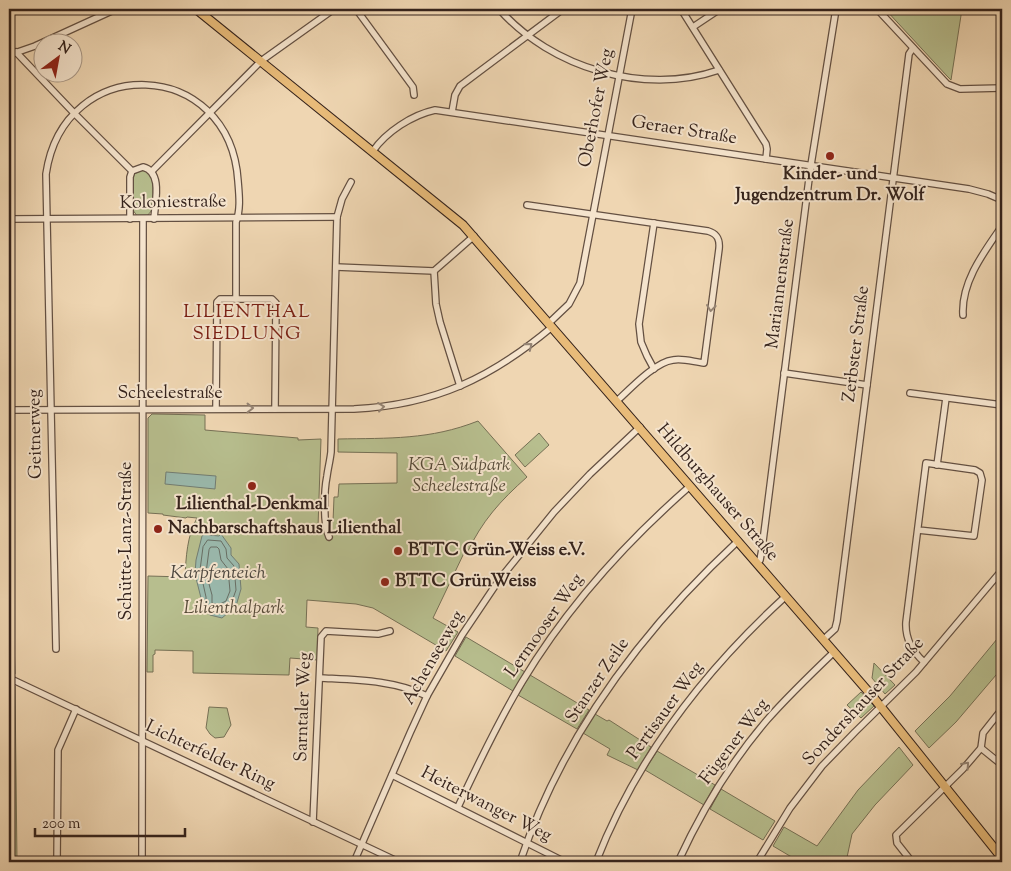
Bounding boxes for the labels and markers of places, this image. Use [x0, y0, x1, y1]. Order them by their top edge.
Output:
marker: Kinder- und Jugendzentrum Dr. Wolf [824, 150, 836, 162]
place label: Kinder- und Jugendzentrum Dr. Wolf [733, 162, 926, 209]
marker: Lilienthal-Denkmal [246, 480, 258, 492]
place label: Lilienthal-Denkmal [176, 492, 329, 518]
place label: Nachbarschaftshaus Lilienthal [168, 516, 403, 542]
marker: Nachbarschaftshaus Lilienthal [152, 523, 164, 535]
place label: BTTC Grün-Weiss e.V. [408, 538, 585, 564]
marker: BTTC Grün-Weiss e.V. [392, 545, 404, 557]
place label: BTTC GrünWeiss [395, 569, 536, 595]
marker: BTTC GrünWeiss [379, 576, 391, 588]

